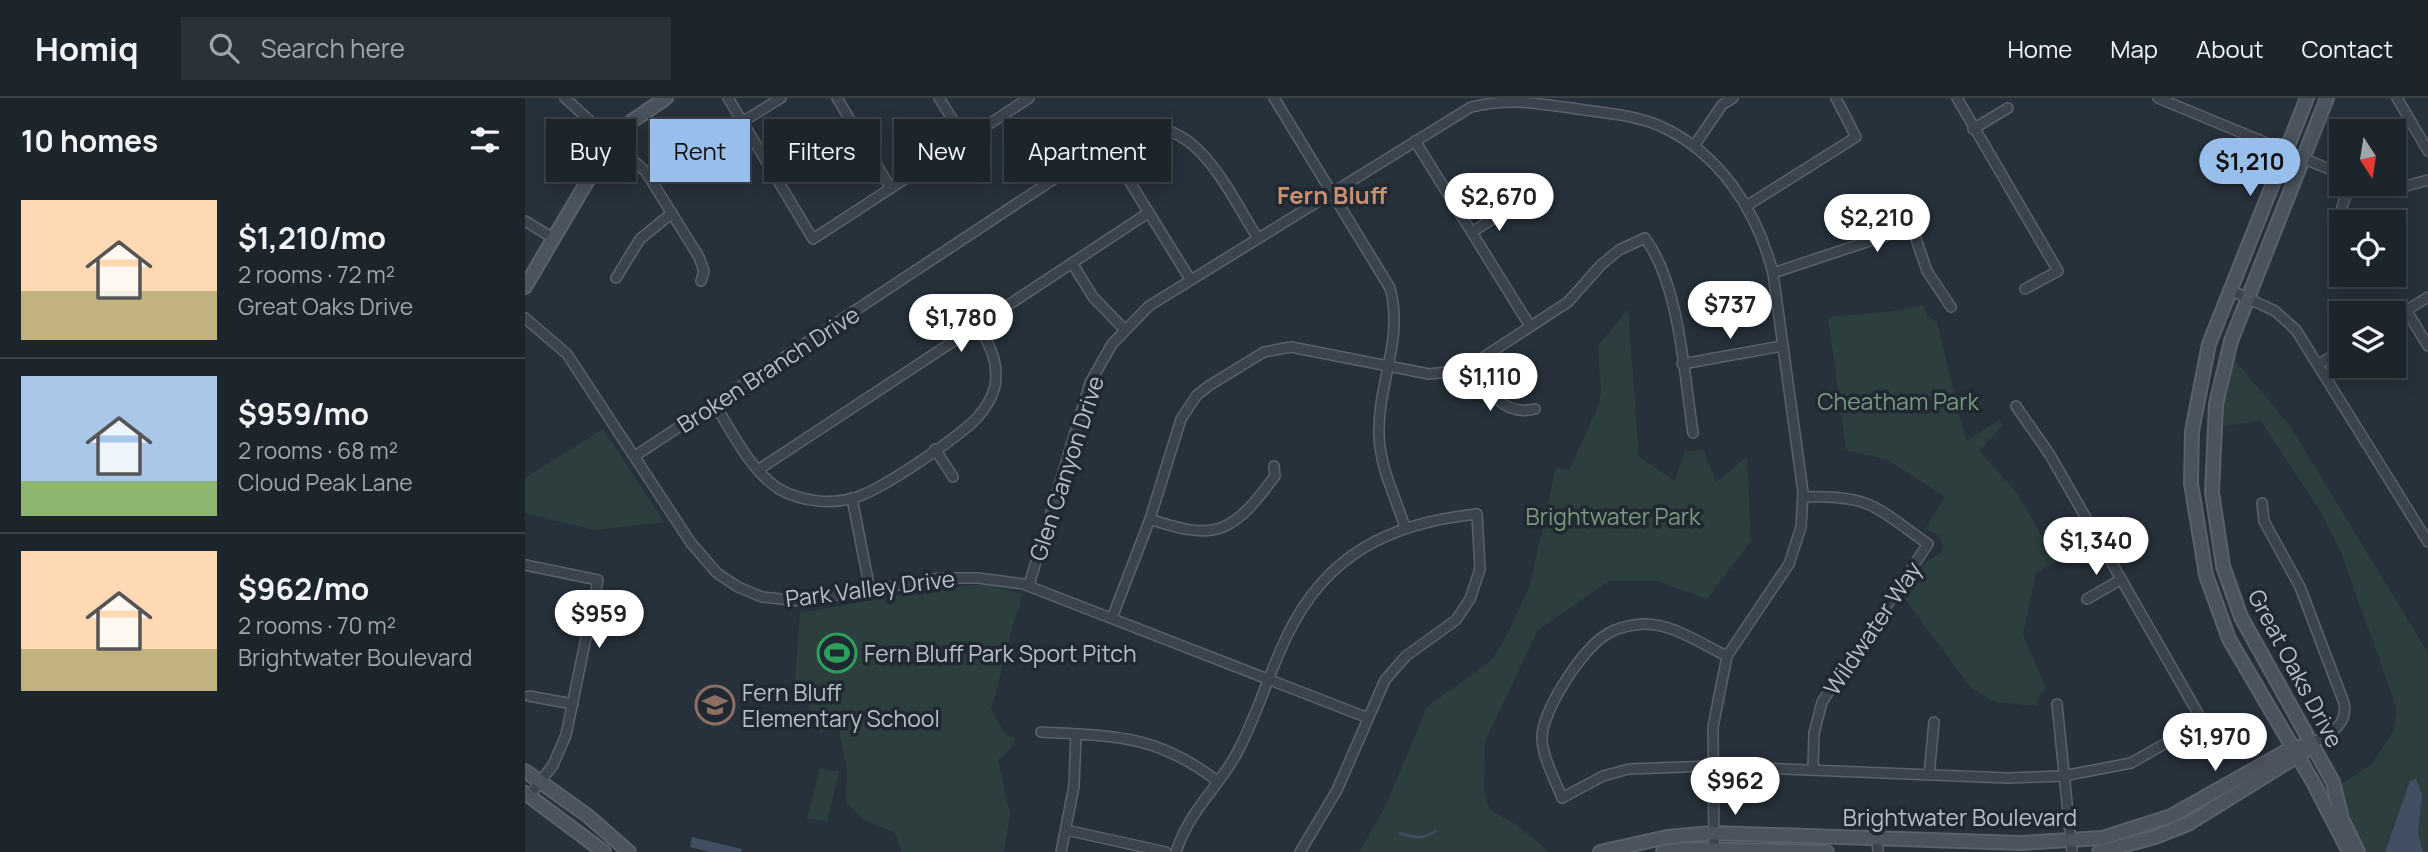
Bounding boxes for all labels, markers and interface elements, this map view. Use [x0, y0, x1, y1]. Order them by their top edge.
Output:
search box [181, 17, 671, 80]
text: Homiq [35, 26, 139, 71]
icon: search [205, 29, 243, 67]
text: Search here [261, 30, 405, 66]
text: Home [2007, 32, 2072, 65]
text: Map [2110, 32, 2158, 65]
text: About [2196, 32, 2264, 65]
text: Contact [2302, 32, 2393, 65]
chip: Buy [546, 119, 636, 182]
chip: Rent [650, 119, 750, 182]
chip: Filters [764, 119, 880, 182]
chip: New [894, 119, 990, 182]
chip: Apartment [1004, 119, 1171, 182]
north arrow [2329, 119, 2406, 196]
map controls [2329, 119, 2406, 378]
text: 10 homes [21, 120, 158, 161]
icon: filters [466, 121, 504, 159]
pin: $1,210 [2193, 139, 2307, 198]
text: $1,210 [2215, 145, 2285, 177]
pin: $2,670 [1442, 174, 1556, 233]
district label: Fern Bluff [1277, 178, 1387, 211]
text: $2,670 [1461, 180, 1537, 212]
pin: $2,210 [1820, 194, 1934, 254]
text: $2,210 [1840, 201, 1914, 233]
button: locate [2329, 210, 2406, 287]
text: $1,210/mo [238, 217, 386, 258]
icon: home [77, 228, 161, 312]
text: 2 rooms · 72 m² [238, 258, 395, 290]
pin: $737 [1689, 282, 1771, 341]
text: $737 [1704, 288, 1756, 320]
text: Great Oaks Drive [238, 290, 413, 322]
pin: $1,780 [904, 294, 1018, 354]
street label: Broken Branch Drive [671, 298, 865, 440]
text: $1,780 [925, 301, 997, 333]
button: layers [2329, 301, 2406, 378]
pin: $1,110 [1433, 354, 1547, 413]
text: $1,110 [1458, 360, 1522, 392]
street label: Glen Canyon Drive [1021, 371, 1111, 565]
park label: Cheatham Park [1817, 385, 1979, 417]
text: $959/mo [238, 393, 369, 434]
icon: home [77, 404, 161, 488]
text: 2 rooms · 68 m² [238, 434, 398, 466]
text: Cloud Peak Lane [238, 466, 413, 498]
park label: Brightwater Park [1526, 500, 1701, 532]
pin: $1,340 [2039, 518, 2153, 577]
text: $1,340 [2059, 524, 2133, 556]
street label: Wildwater Way [1815, 555, 1929, 701]
street label: Park Valley Drive [783, 562, 957, 614]
text: $962/mo [238, 568, 369, 609]
icon: home [77, 579, 161, 663]
street label: Great Oaks Drive [2241, 583, 2351, 753]
pin: $959 [558, 590, 640, 650]
text: $959 [571, 597, 627, 629]
text: 2 rooms · 70 m² [238, 609, 396, 641]
sports icon: Fern Bluff Park Sport Pitch [816, 632, 858, 674]
place label: Fern Bluff Park Sport Pitch [864, 637, 1137, 669]
text: Brightwater Boulevard [238, 641, 472, 673]
place label: Fern Bluff Elementary School [742, 676, 940, 734]
school or university icon: Fern Bluff Elementary School [694, 684, 736, 726]
pin: $1,970 [2158, 714, 2272, 773]
text: $1,970 [2179, 720, 2251, 752]
pin: $962 [1694, 758, 1776, 817]
text: $962 [1707, 764, 1763, 796]
street label: Brightwater Boulevard [1843, 801, 2077, 833]

